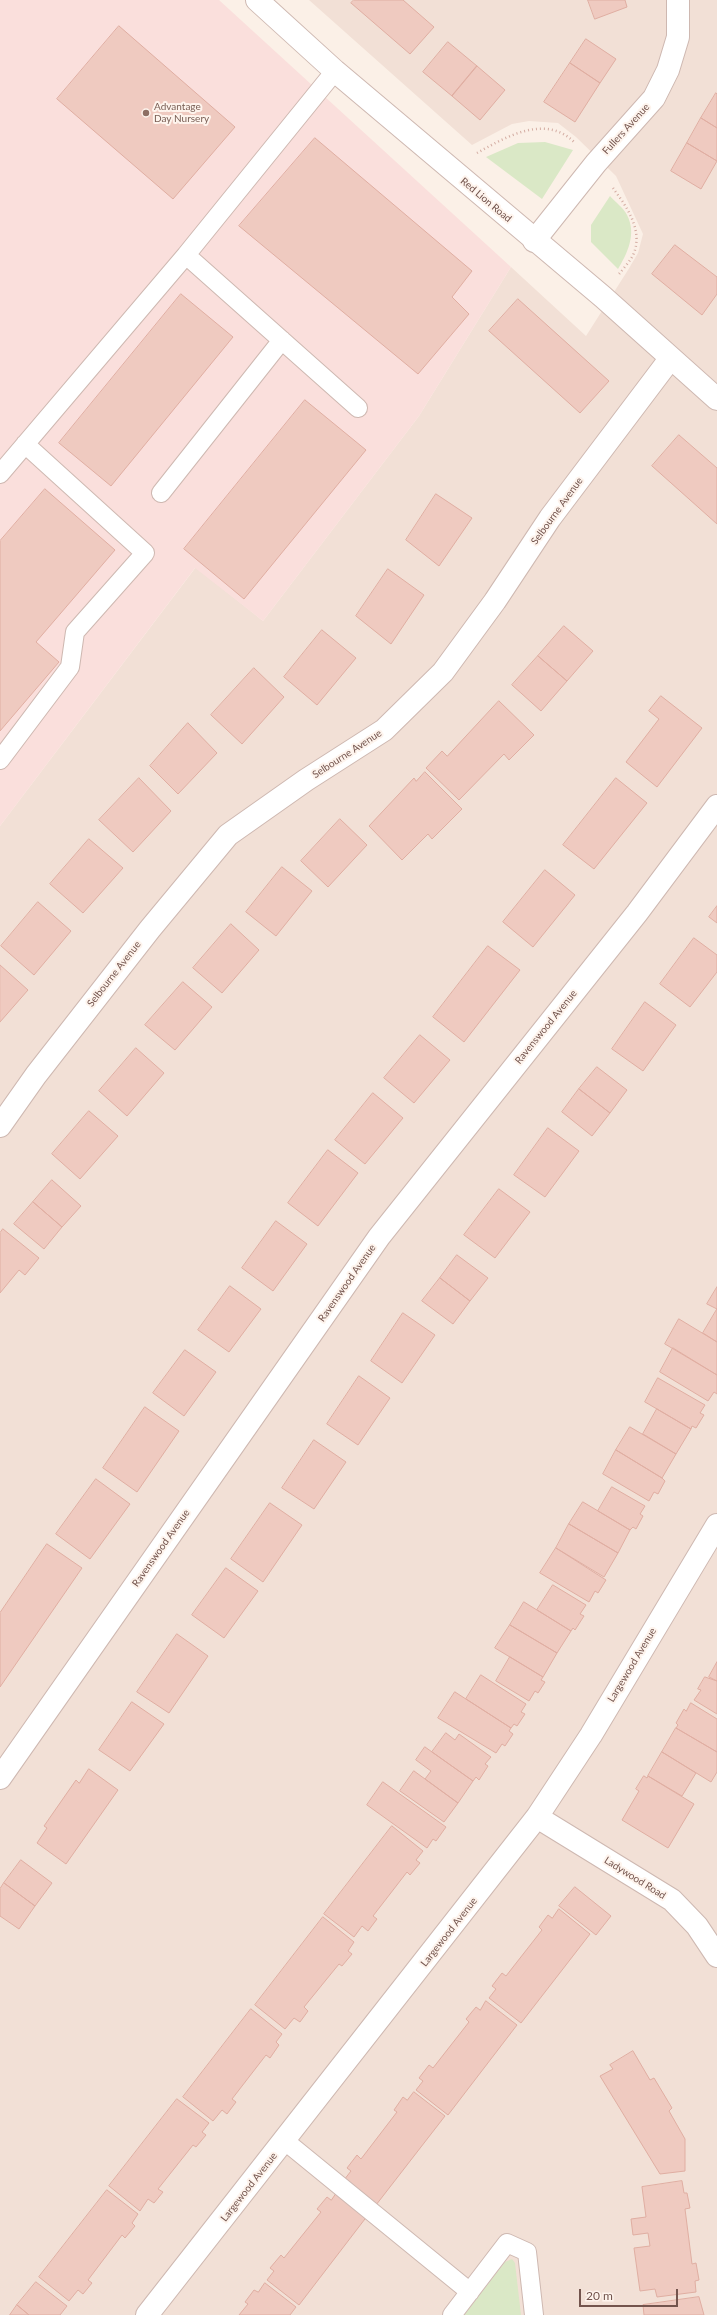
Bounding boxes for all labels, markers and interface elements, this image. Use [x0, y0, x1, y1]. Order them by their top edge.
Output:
place label: Advantage Day Nursery [154, 101, 209, 124]
street label: Fullers Avenue [600, 101, 652, 157]
marker: Advantage Day Nursery [141, 108, 151, 118]
street label: Red Lion Road [458, 175, 514, 225]
street label: Selbourne Avenue [529, 475, 585, 547]
street label: Selbourne Avenue [310, 727, 384, 781]
street label: Selbourne Avenue [85, 939, 143, 1009]
street label: Ravenswood Avenue [512, 988, 580, 1066]
street label: Ravenswood Avenue [316, 1242, 378, 1324]
street label: Ravenswood Avenue [130, 1507, 192, 1589]
street label: Largewood Avenue [605, 1626, 659, 1704]
street label: Ladywood Road [602, 1854, 668, 1902]
street label: Largewood Avenue [418, 1895, 480, 1969]
street label: Largewood Avenue [218, 2150, 280, 2224]
scale bar [581, 2281, 680, 2307]
text: 20 m [586, 2288, 613, 2303]

